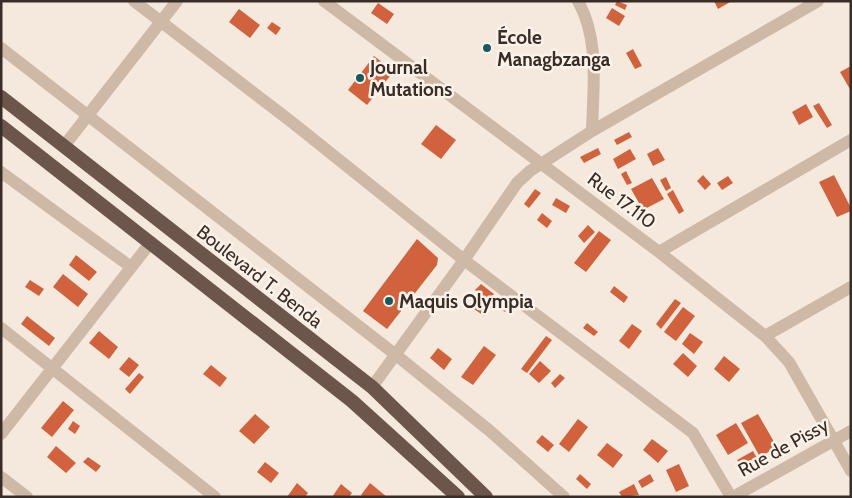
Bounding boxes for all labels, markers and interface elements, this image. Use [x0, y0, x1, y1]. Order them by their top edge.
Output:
place label: École Managbzanga [497, 25, 611, 71]
marker: École Managbzanga [481, 42, 493, 54]
place label: Journal Mutations [369, 56, 452, 101]
marker: Journal Mutations [354, 72, 366, 84]
street label: Rue 17.110 [583, 167, 660, 234]
street label: Boulevard T. Benda [192, 220, 327, 333]
place label: Maquis Olympia [399, 290, 534, 313]
marker: Maquis Olympia [383, 295, 395, 307]
street label: Rue de Pissy [734, 413, 833, 482]

